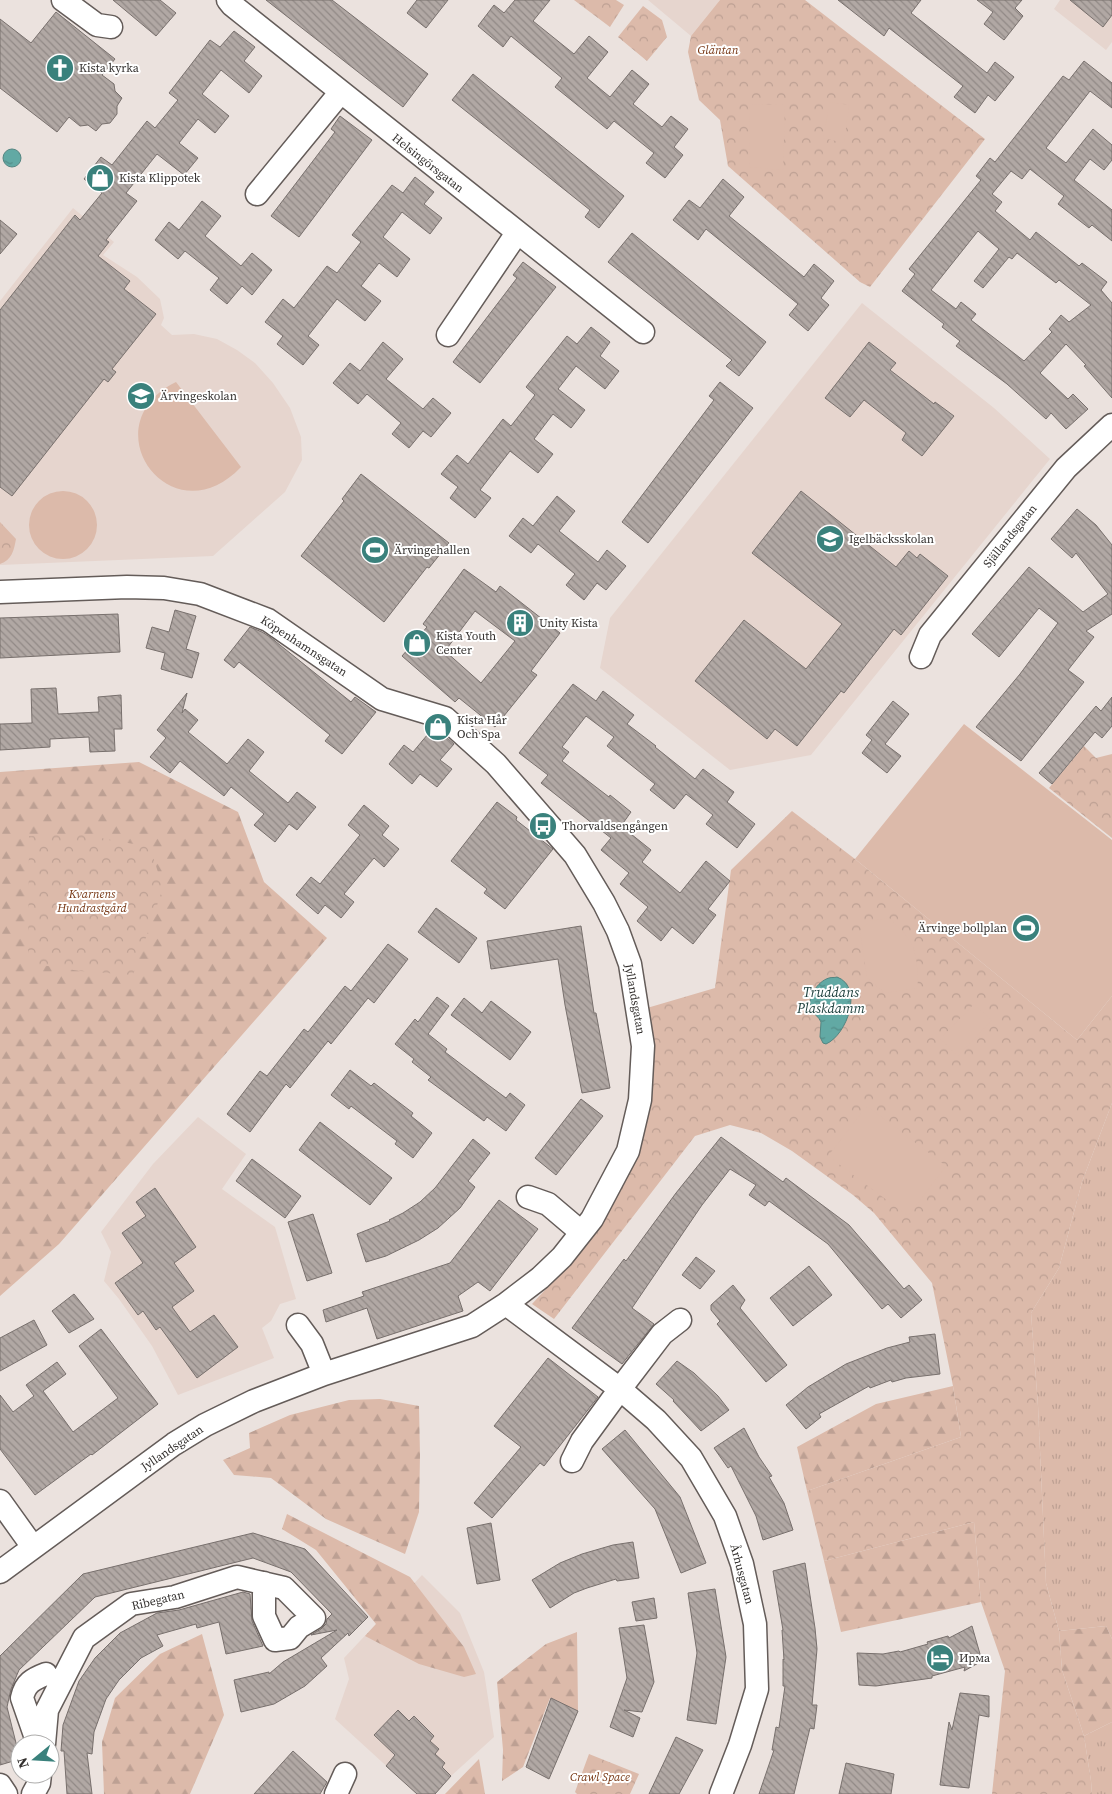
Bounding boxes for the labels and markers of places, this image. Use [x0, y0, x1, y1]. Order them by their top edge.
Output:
church icon: Kista kyrka [45, 53, 75, 83]
place label: Kista kyrka [79, 60, 140, 76]
shop icon: Kista Klippotek [85, 163, 115, 193]
place label: Kista Klippotek [119, 170, 201, 186]
school or university icon: Ärvingeskolan [126, 381, 156, 411]
place label: Ärvingeskolan [160, 388, 237, 404]
school or university icon: Igelbäcksskolan [815, 524, 845, 554]
place label: Igelbäcksskolan [849, 531, 934, 547]
sports icon: Ärvingehallen [360, 535, 390, 565]
place label: Ärvingehallen [394, 542, 470, 558]
building icon: Unity Kista [505, 608, 535, 638]
place label: Unity Kista [539, 615, 599, 631]
shop icon: Kista Youth Center [402, 628, 432, 658]
place label: Kista Youth Center [436, 628, 496, 658]
shop icon: Kista Hår Och Spa [423, 712, 453, 742]
place label: Kista Hår Och Spa [457, 712, 507, 742]
bus stop icon: Thorvaldsengången [528, 811, 558, 841]
place label: Thorvaldsengången [562, 818, 668, 834]
sports icon: Ärvinge bollplan [1011, 913, 1041, 943]
place label: Ärvinge bollplan [918, 920, 1007, 936]
hotel icon: Ирма [925, 1643, 955, 1673]
place label: Ирма [959, 1650, 991, 1666]

